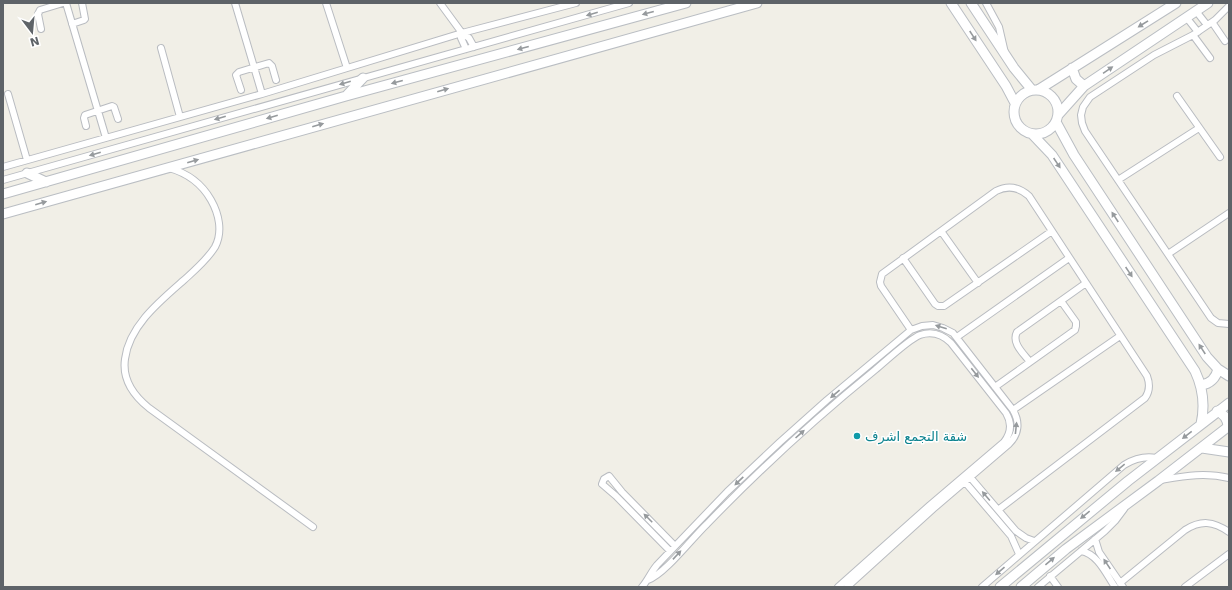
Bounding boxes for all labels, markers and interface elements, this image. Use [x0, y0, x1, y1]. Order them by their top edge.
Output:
one-way arrow [642, 10, 654, 16]
one-way arrow [585, 11, 598, 17]
north arrow [12, 12, 52, 52]
one-way arrow [1137, 20, 1149, 27]
one-way arrow [969, 31, 977, 41]
text: N [28, 34, 41, 49]
one-way arrow [516, 45, 528, 51]
one-way arrow [1103, 66, 1113, 74]
one-way arrow [391, 79, 403, 85]
one-way arrow [339, 80, 351, 86]
one-way arrow [437, 87, 449, 93]
one-way arrow [214, 115, 226, 121]
one-way arrow [266, 115, 278, 121]
one-way arrow [312, 122, 324, 128]
one-way arrow [89, 151, 101, 157]
one-way arrow [187, 158, 199, 164]
one-way arrow [1053, 158, 1061, 169]
one-way arrow [35, 200, 47, 206]
one-way arrow [1111, 211, 1119, 222]
one-way arrow [1125, 267, 1133, 277]
one-way arrow [934, 324, 946, 330]
one-way arrow [1198, 343, 1205, 354]
one-way arrow [970, 367, 979, 378]
one-way arrow [829, 389, 840, 398]
one-way arrow [1013, 422, 1020, 434]
one-way arrow [795, 429, 805, 439]
place label: شقة التجمع اشرف [865, 429, 967, 445]
one-way arrow [1181, 430, 1192, 439]
marker: شقة التجمع اشرف [852, 431, 862, 441]
one-way arrow [1115, 464, 1126, 473]
one-way arrow [734, 476, 744, 486]
one-way arrow [982, 490, 991, 501]
one-way arrow [1080, 511, 1090, 520]
one-way arrow [643, 513, 653, 523]
one-way arrow [673, 550, 682, 560]
one-way arrow [1045, 557, 1055, 566]
one-way arrow [1103, 559, 1111, 569]
one-way arrow [995, 566, 1005, 575]

